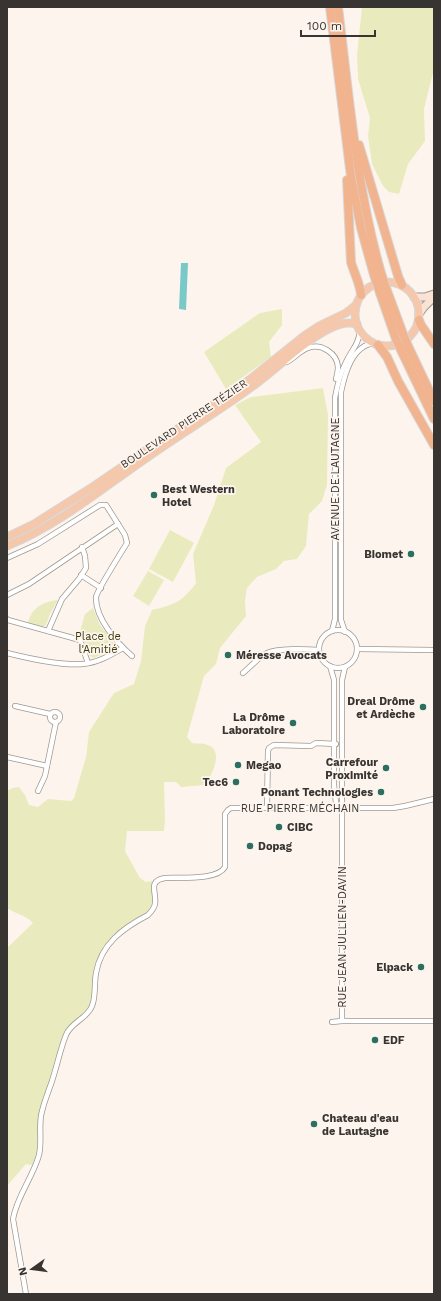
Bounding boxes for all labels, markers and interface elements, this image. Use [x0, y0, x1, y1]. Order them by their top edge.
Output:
scale bar [301, 12, 375, 38]
text: 100 m [307, 19, 342, 33]
street label: BOULEVARD PIERRE TÉZIER [118, 376, 250, 471]
street label: AVENUE DE LAUTAGNE [329, 417, 342, 541]
place label: Best Western Hotel [162, 483, 235, 509]
marker: Best Western Hotel [149, 490, 159, 500]
place label: Biomet [364, 548, 403, 561]
marker: Biomet [406, 549, 416, 559]
park label: Place de l'Amitié [75, 630, 121, 656]
place label: Méresse Avocats [236, 649, 327, 662]
marker: Méresse Avocats [223, 650, 233, 660]
place label: Dreal Drôme et Ardèche [347, 695, 415, 721]
marker: Dreal Drôme et Ardèche [418, 702, 428, 712]
place label: La Drôme Laboratoire [222, 711, 285, 737]
marker: La Drôme Laboratoire [288, 718, 298, 728]
place label: Carrefour Proximité [325, 756, 378, 782]
place label: Megao [246, 759, 282, 772]
marker: Megao [233, 760, 243, 770]
marker: Carrefour Proximité [381, 763, 391, 773]
place label: Tec6 [202, 776, 228, 789]
marker: Tec6 [231, 777, 241, 787]
place label: Ponant Technologies [261, 786, 373, 799]
marker: Ponant Technologies [376, 787, 386, 797]
street label: RUE PIERRE MÉCHAIN [241, 801, 359, 815]
place label: CIBC [287, 821, 314, 834]
marker: CIBC [274, 822, 284, 832]
place label: Dopag [258, 840, 293, 853]
marker: Dopag [245, 841, 255, 851]
street label: RUE JEAN JULLIEN-DAVIN [336, 866, 349, 1008]
place label: Elpack [376, 961, 413, 974]
marker: Elpack [416, 962, 426, 972]
place label: EDF [383, 1034, 405, 1047]
marker: EDF [370, 1035, 380, 1045]
place label: Chateau d'eau de Lautagne [322, 1112, 399, 1138]
marker: Chateau d'eau de Lautagne [309, 1119, 319, 1129]
north arrow [12, 1249, 52, 1289]
text: N [15, 1266, 30, 1277]

